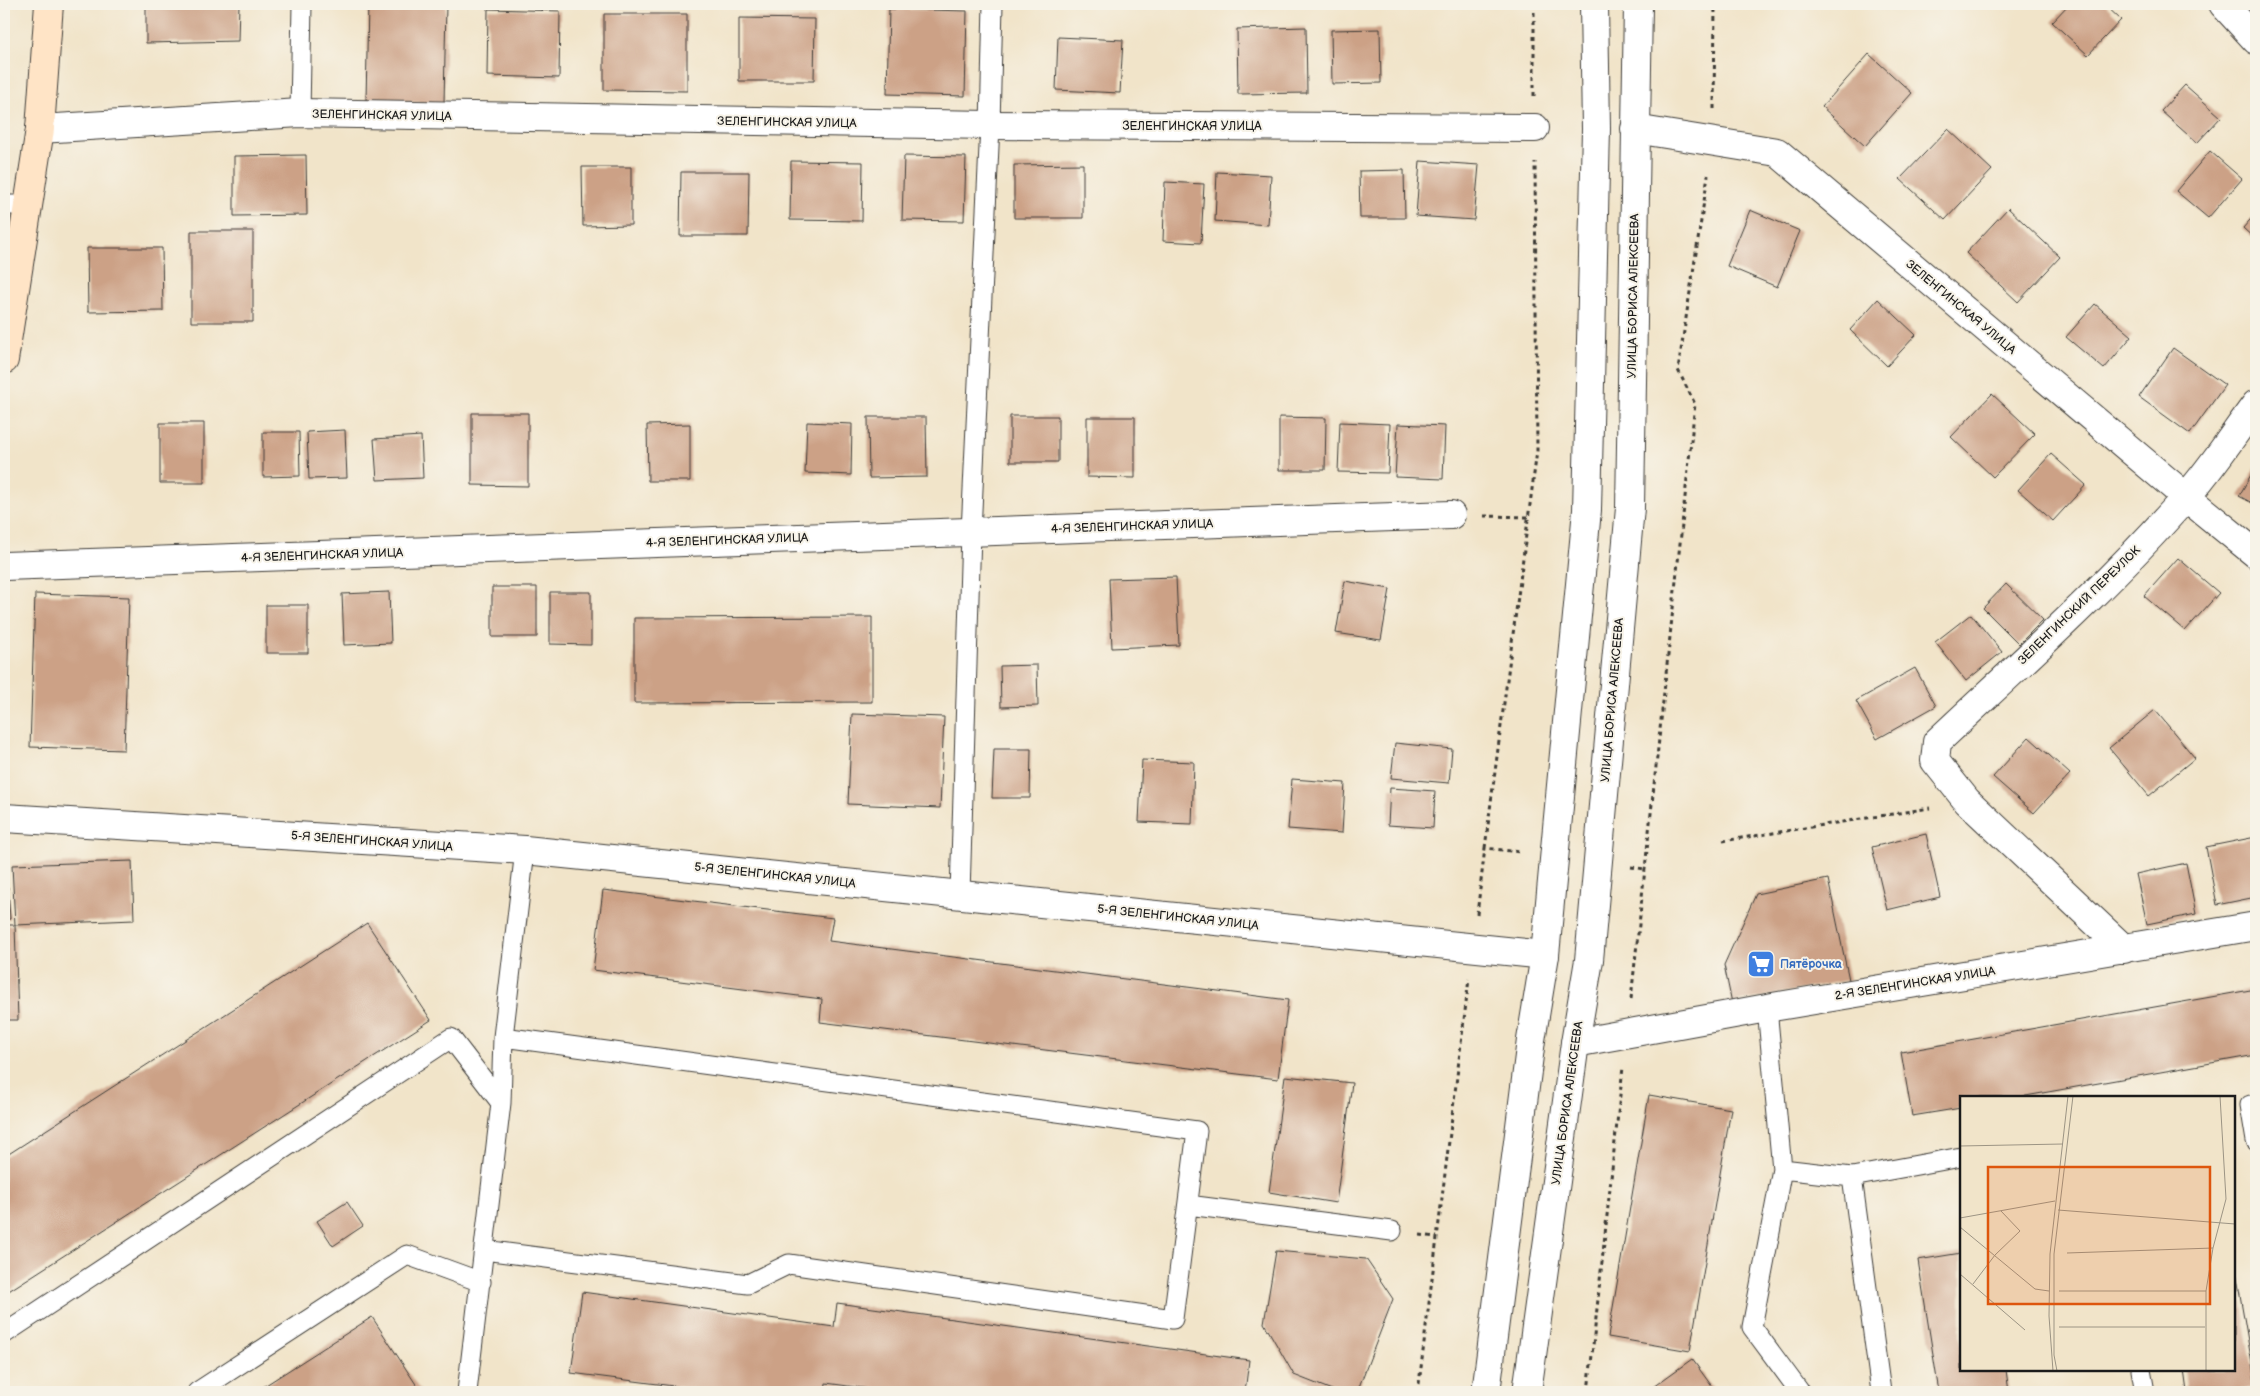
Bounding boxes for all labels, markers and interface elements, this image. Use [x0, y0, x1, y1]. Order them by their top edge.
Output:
street label: ЗЕЛЕНГИНСКАЯ УЛИЦА [312, 107, 452, 124]
street label: ЗЕЛЕНГИНСКАЯ УЛИЦА [717, 114, 857, 131]
street label: ЗЕЛЕНГИНСКАЯ УЛИЦА [1122, 119, 1262, 134]
street label: УЛИЦА БОРИСА АЛЕКСЕЕВА [1625, 213, 1642, 379]
street label: ЗЕЛЕНГИНСКАЯ УЛИЦА [1903, 257, 2019, 358]
street label: 4-Я ЗЕЛЕНГИНСКАЯ УЛИЦА [1051, 516, 1214, 537]
street label: 4-Я ЗЕЛЕНГИНСКАЯ УЛИЦА [646, 530, 809, 551]
street label: ЗЕЛЕНГИНСКИЙ ПЕРЕУЛОК [2015, 543, 2144, 668]
street label: 4-Я ЗЕЛЕНГИНСКАЯ УЛИЦА [241, 545, 404, 566]
street label: УЛИЦА БОРИСА АЛЕКСЕЕВА [1598, 617, 1627, 783]
street label: 5-Я ЗЕЛЕНГИНСКАЯ УЛИЦА [291, 828, 454, 855]
street label: 5-Я ЗЕЛЕНГИНСКАЯ УЛИЦА [694, 860, 857, 892]
street label: 5-Я ЗЕЛЕНГИНСКАЯ УЛИЦА [1097, 902, 1260, 934]
supermarket icon: Пятёрочка [1746, 949, 1776, 979]
place label: Пятёрочка [1780, 957, 1843, 972]
street label: 2-Я ЗЕЛЕНГИНСКАЯ УЛИЦА [1834, 963, 1997, 1004]
street label: УЛИЦА БОРИСА АЛЕКСЕЕВА [1549, 1020, 1587, 1186]
inset map [1960, 1096, 2235, 1371]

